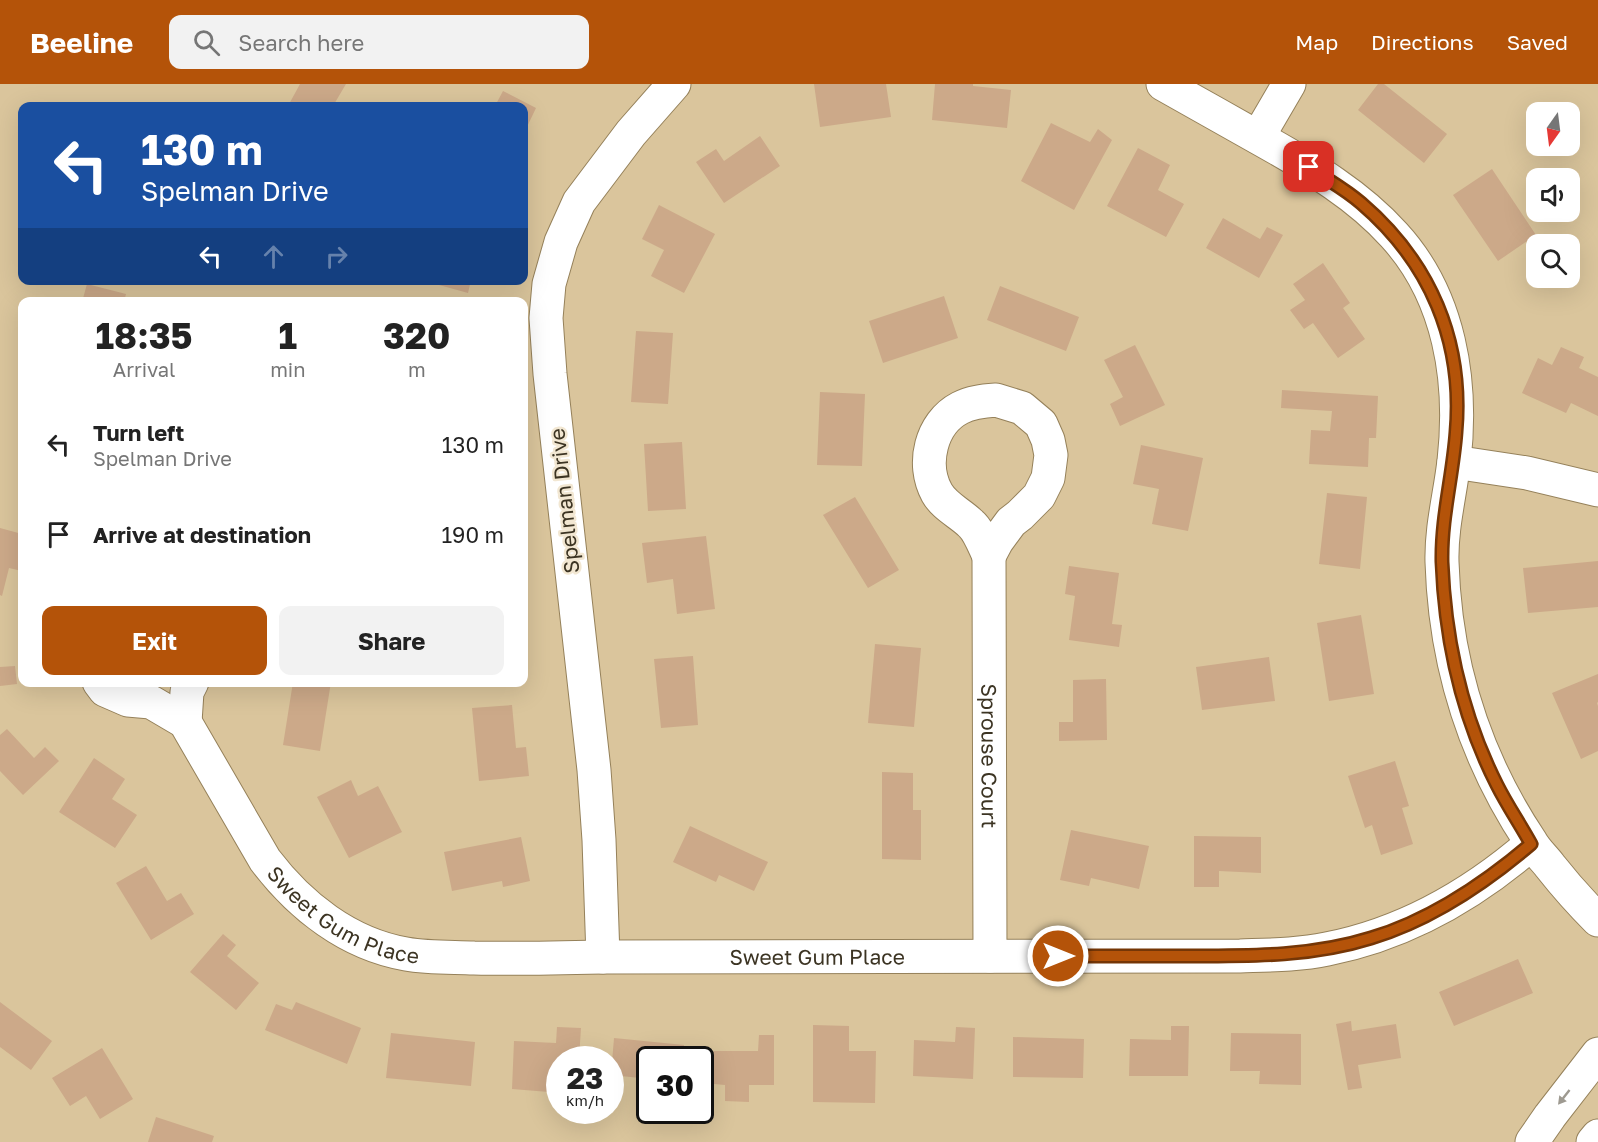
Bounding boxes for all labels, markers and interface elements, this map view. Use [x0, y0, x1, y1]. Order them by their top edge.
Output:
search box [169, 15, 589, 69]
text: Beeline [30, 26, 133, 59]
icon: search [190, 26, 223, 59]
text: Search here [238, 29, 364, 56]
text: Map [1295, 29, 1338, 55]
text: Directions [1371, 29, 1474, 55]
text: Saved [1507, 29, 1568, 55]
north arrow [1526, 102, 1580, 156]
map controls [1526, 102, 1580, 288]
text: 130 m [141, 124, 263, 174]
icon: left [42, 126, 120, 204]
pin [1283, 141, 1334, 192]
icon: arrive [1292, 150, 1325, 183]
button: sound [1526, 168, 1580, 222]
text: Spelman Drive [141, 175, 329, 207]
button: search [1526, 234, 1580, 288]
icon: left [194, 240, 227, 273]
icon: ahead [257, 240, 290, 273]
icon: right [320, 240, 353, 273]
text: 18:35 [96, 314, 193, 357]
text: 1 [279, 314, 297, 357]
text: 320 [383, 314, 450, 357]
text: Arrival [113, 357, 175, 381]
text: min [270, 357, 306, 381]
text: m [408, 357, 426, 381]
text: Turn left [93, 419, 184, 446]
street label: Spelman Drive [543, 427, 585, 575]
icon: left [42, 428, 75, 461]
text: 130 m [442, 431, 504, 458]
text: Spelman Drive [93, 446, 232, 470]
icon: arrive [42, 518, 75, 551]
text: Arrive at destination [93, 521, 311, 548]
text: 190 m [441, 521, 504, 548]
button: Exit [42, 606, 267, 675]
button: Share [279, 606, 504, 675]
street label: Sprouse Court [976, 684, 1003, 828]
street label: Sweet Gum Place [262, 860, 421, 969]
position arrow [1026, 924, 1090, 988]
street label: Sweet Gum Place [729, 944, 905, 970]
speed limit sign: 30 [636, 1046, 714, 1124]
text: 23 [567, 1060, 603, 1096]
one-way arrow [1559, 1090, 1571, 1105]
text: km/h [566, 1091, 604, 1109]

